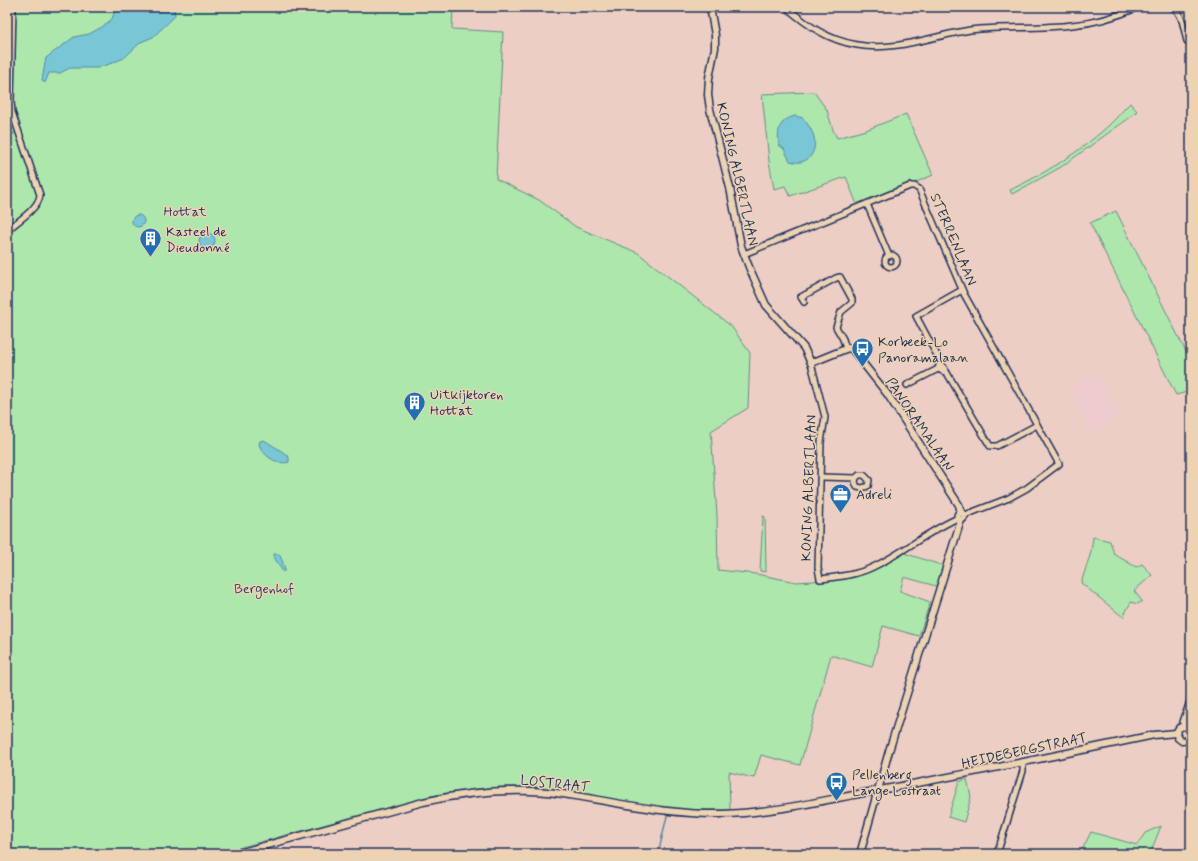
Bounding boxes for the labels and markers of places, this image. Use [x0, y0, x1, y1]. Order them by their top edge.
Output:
place label: Kasteel de Dieudonné [166, 223, 229, 257]
building icon: Kasteel de Dieudonné [138, 226, 164, 259]
place label: Korbeek-Lo Panoramalaan [878, 333, 969, 367]
bus stop icon: Korbeek-Lo Panoramalaan [850, 336, 876, 369]
place label: Uitkijktoren Hottat [430, 386, 503, 420]
building icon: Uitkijktoren Hottat [402, 389, 428, 422]
office icon: Adreli [827, 481, 853, 514]
place label: Adreli [856, 486, 892, 504]
place label: Pellenberg Lange Lostraat [852, 766, 941, 801]
bus stop icon: Pellenberg Lange Lostraat [824, 769, 850, 802]

